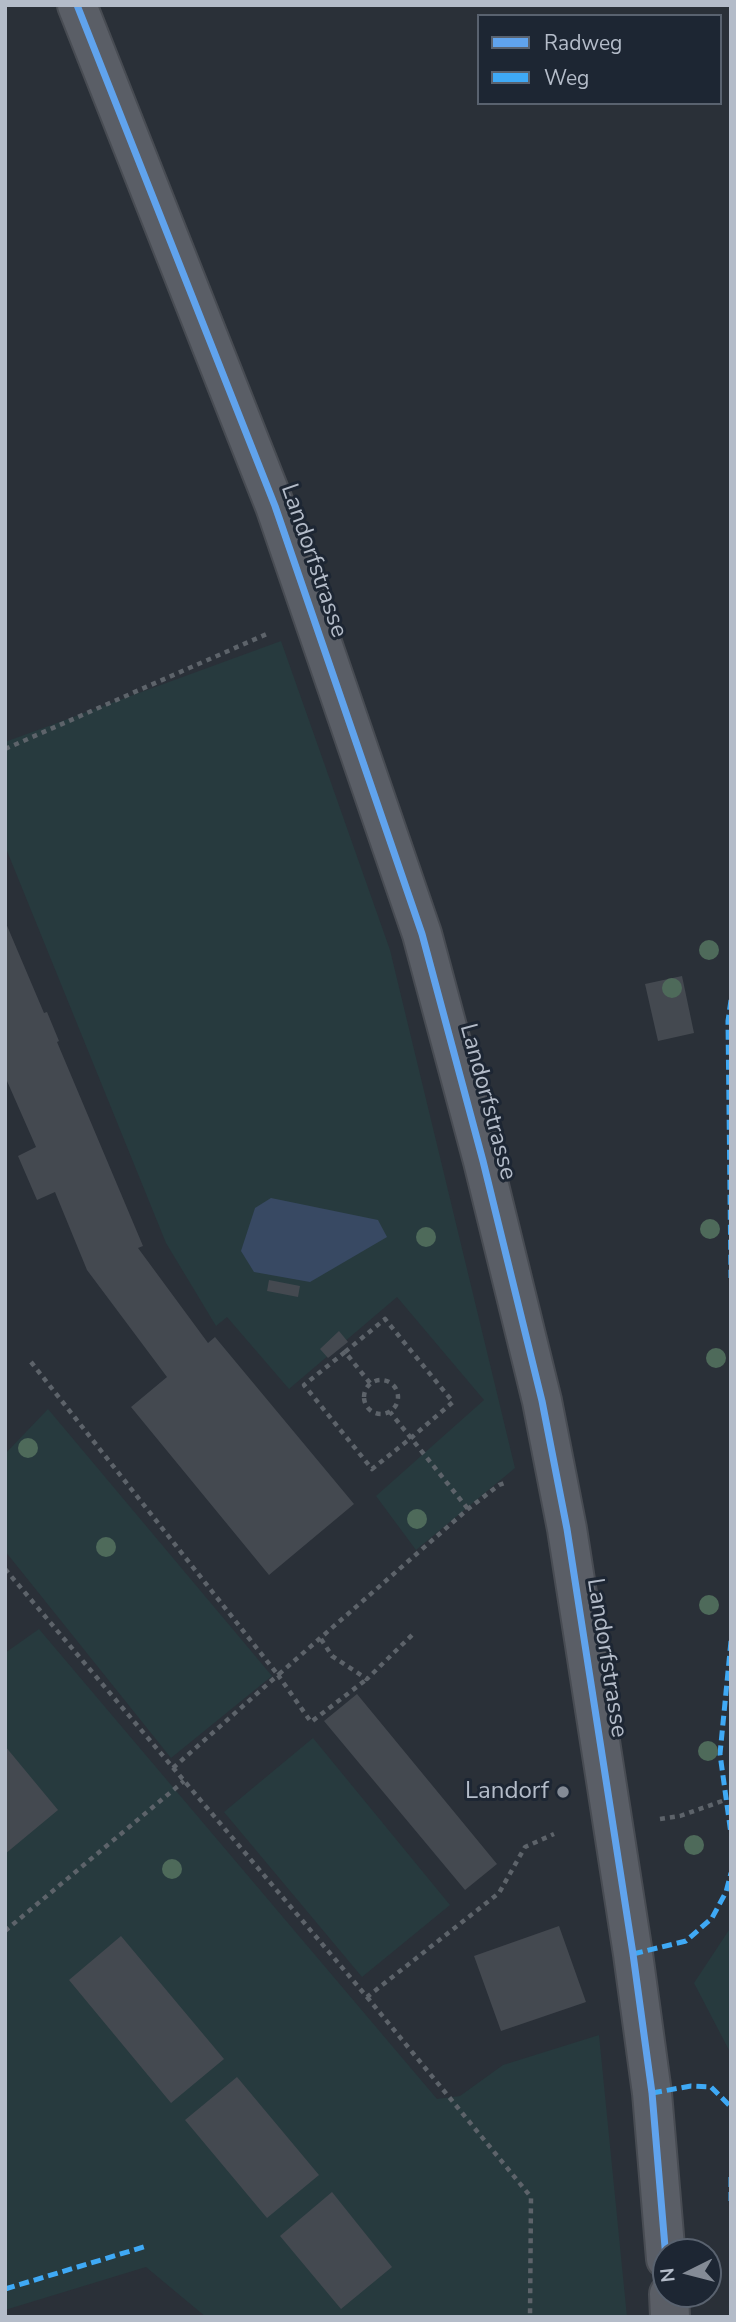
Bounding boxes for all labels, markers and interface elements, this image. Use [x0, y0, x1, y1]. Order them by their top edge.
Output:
legend [477, 14, 722, 105]
text: Radweg [544, 29, 622, 57]
text: Weg [544, 64, 589, 92]
street label: Landorfstrasse [273, 480, 353, 642]
street label: Landorfstrasse [452, 1021, 522, 1183]
street label: Landorfstrasse [579, 1576, 633, 1740]
place label: Landorf [465, 1778, 549, 1806]
marker: Landorf [555, 1784, 571, 1800]
north arrow [652, 2238, 722, 2308]
text: N [654, 2267, 682, 2283]

